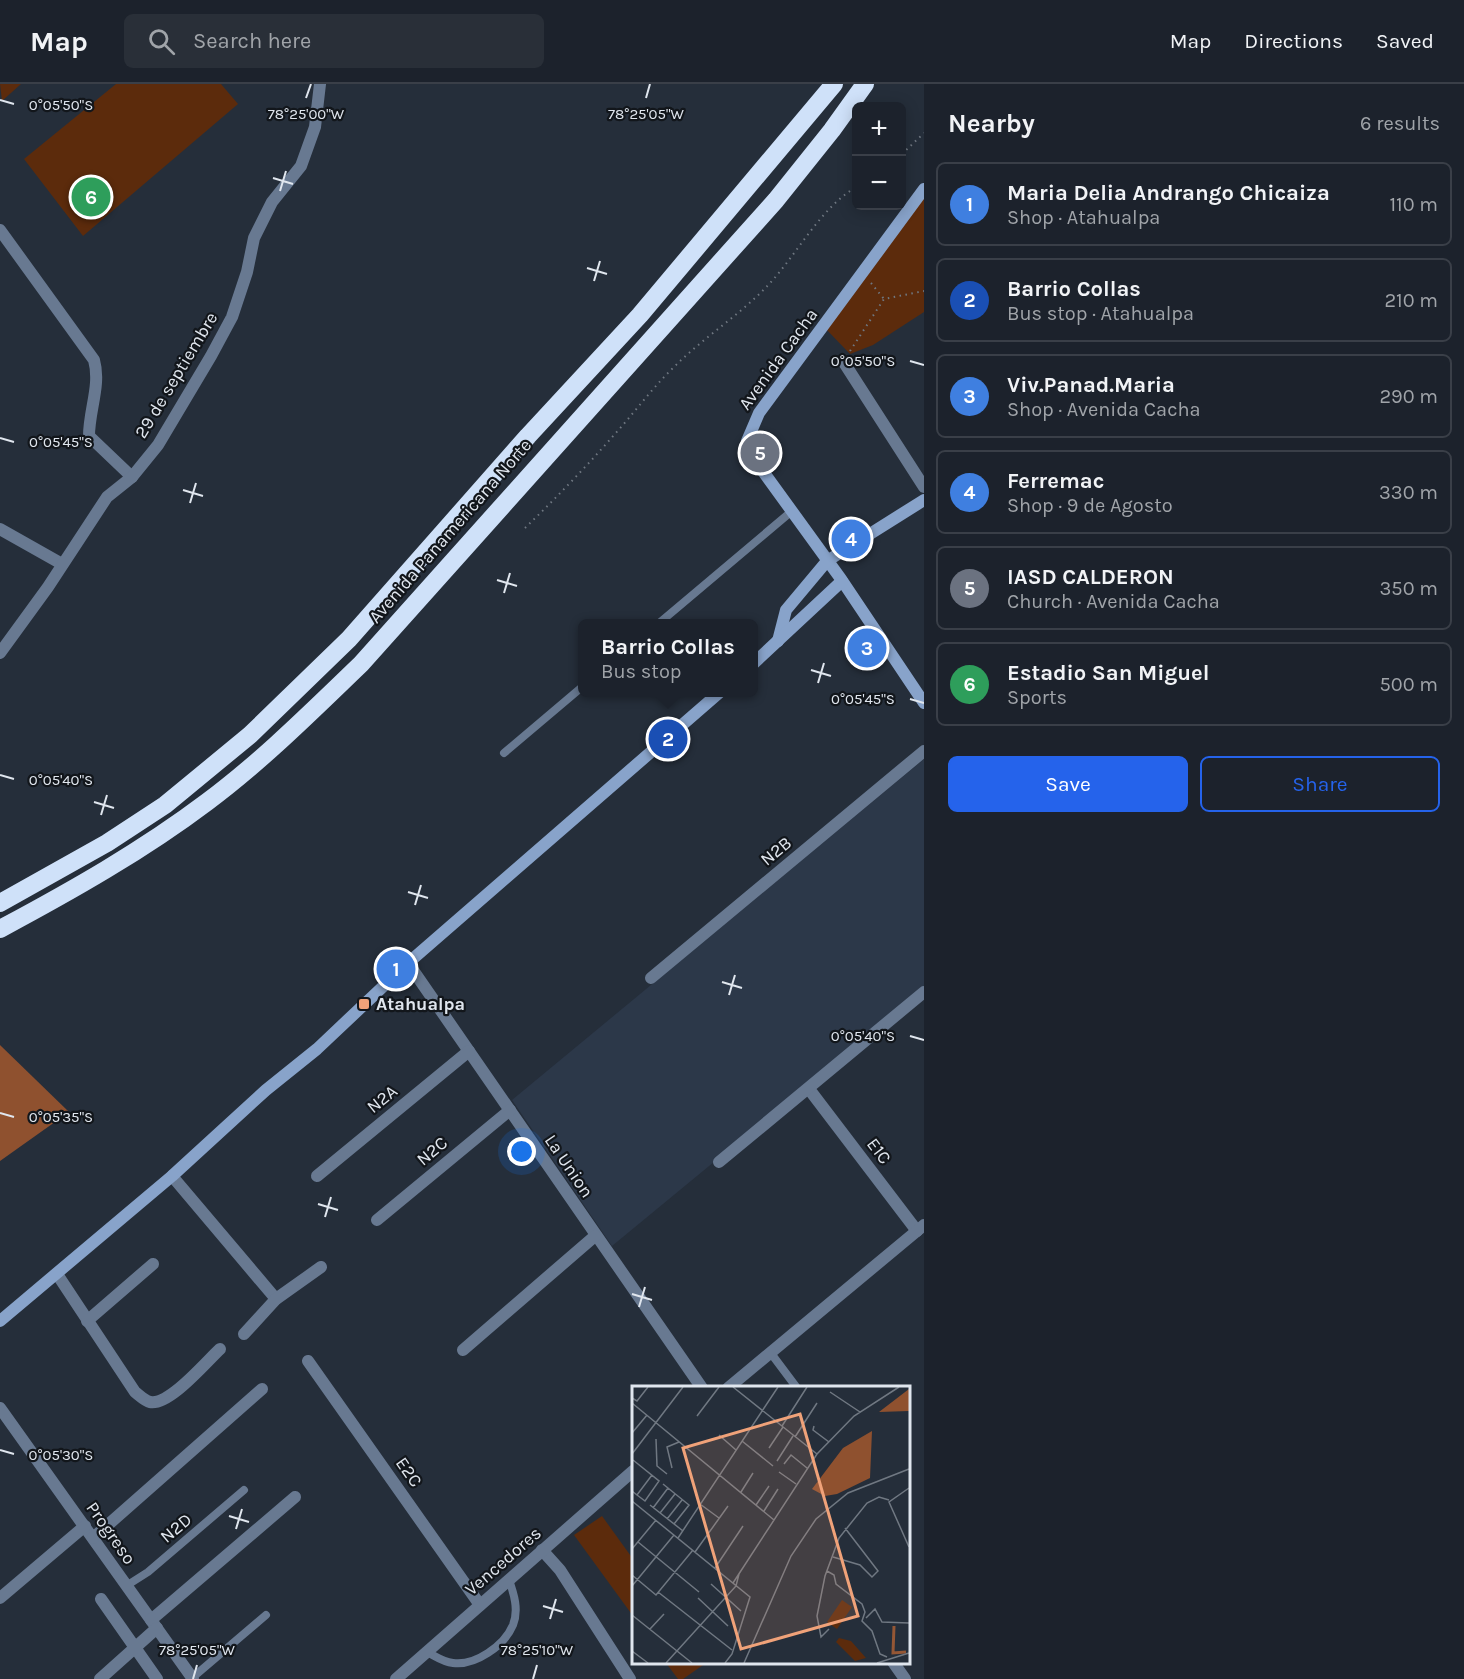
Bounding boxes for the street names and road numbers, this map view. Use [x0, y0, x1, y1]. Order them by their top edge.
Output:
street label: Avenida Cacha [734, 304, 822, 414]
street label: 29 de septiembre [130, 308, 222, 442]
street label: Avenida Panamericana Norte [364, 434, 536, 628]
street label: N2B [756, 832, 796, 870]
street label: N2A [362, 1080, 402, 1118]
street label: La Union [540, 1130, 598, 1202]
street label: N2C [412, 1132, 452, 1170]
street label: E1C [862, 1134, 896, 1168]
street label: E2C [391, 1453, 427, 1491]
street label: Progreso [81, 1497, 141, 1569]
street label: N2D [156, 1508, 196, 1548]
street label: Vencedores [460, 1522, 546, 1600]

